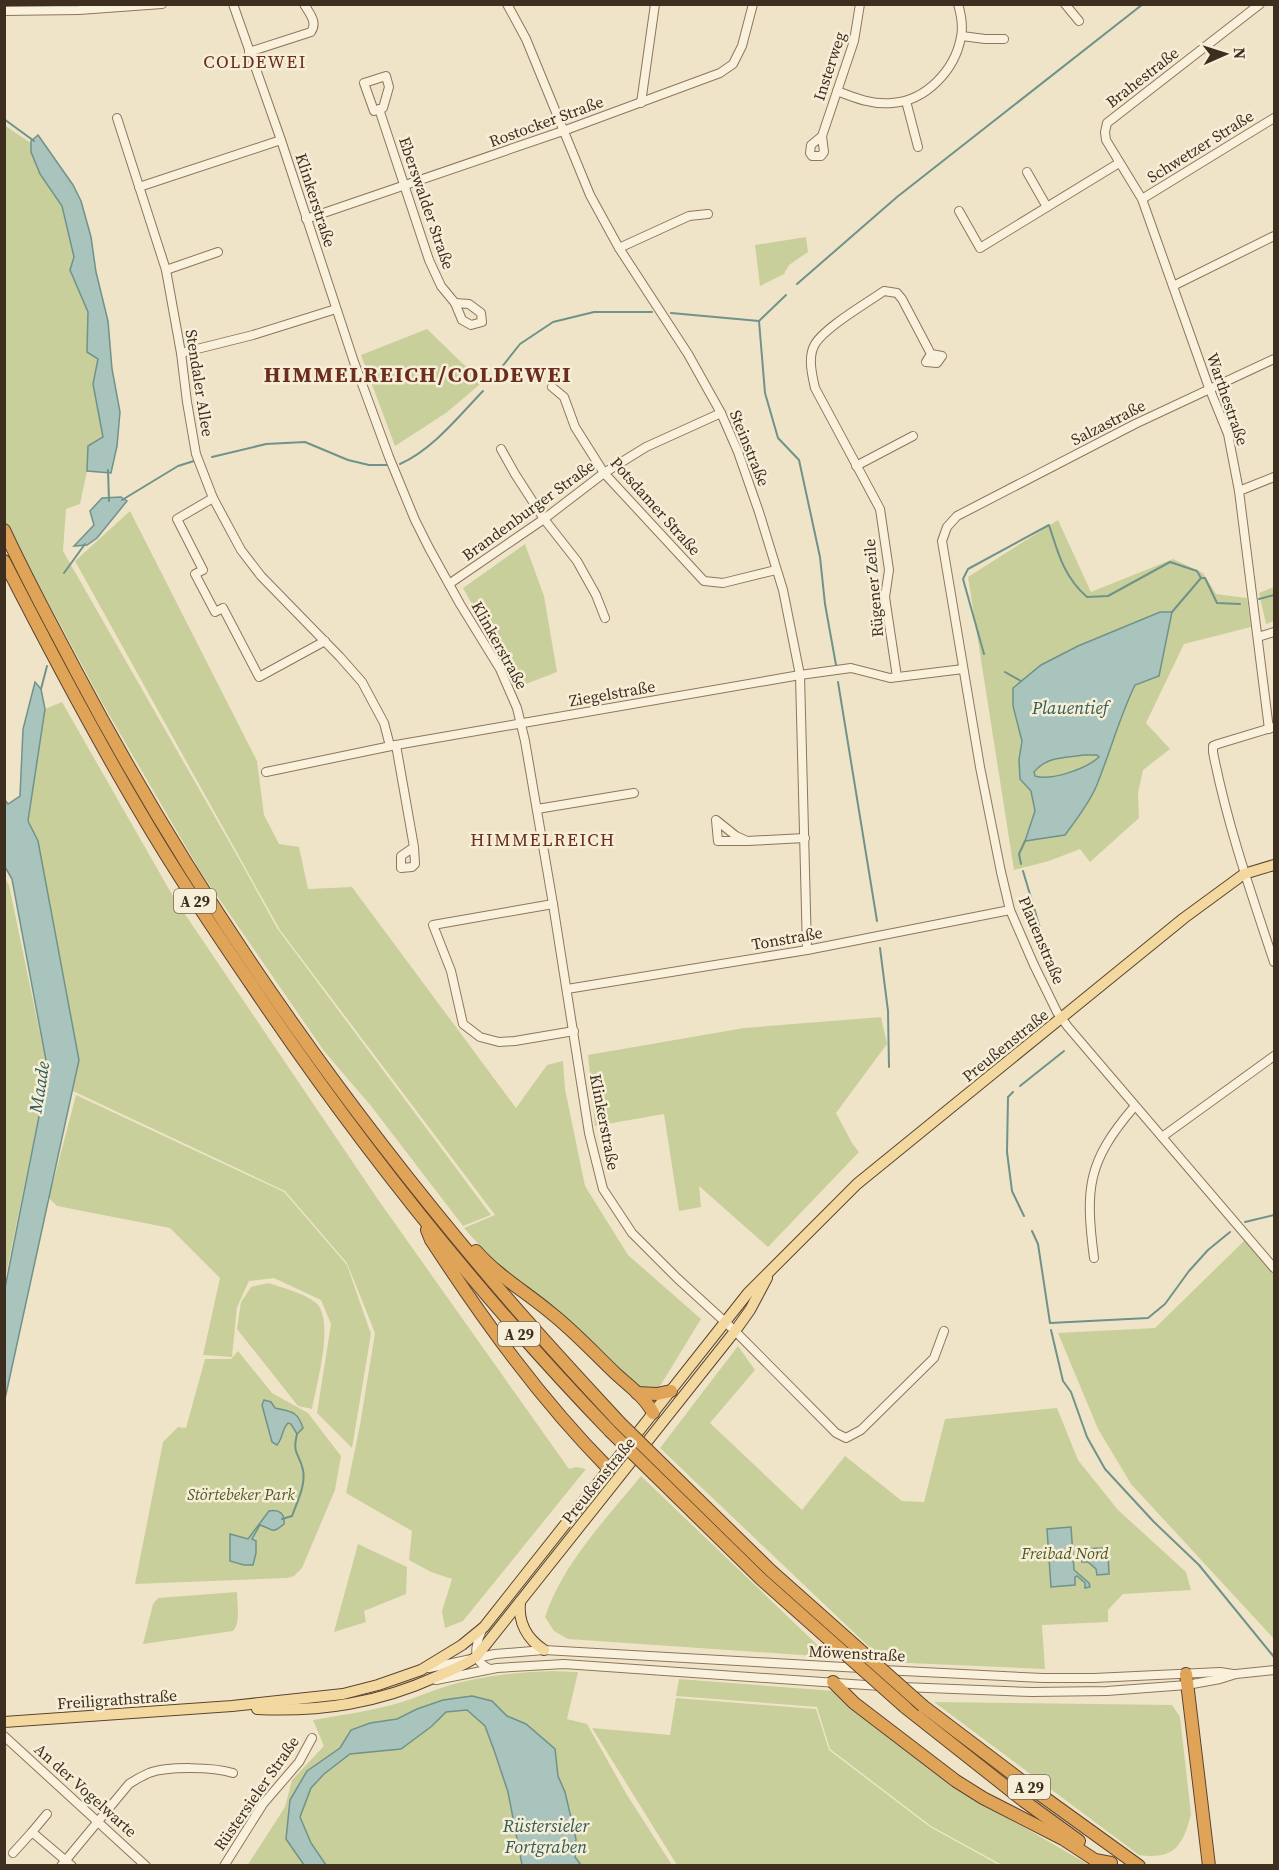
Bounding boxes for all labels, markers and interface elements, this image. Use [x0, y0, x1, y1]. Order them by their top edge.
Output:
north arrow [1195, 24, 1255, 84]
street label: Insterweg [808, 29, 850, 103]
street label: Brahestraße [1101, 42, 1183, 112]
text: N [1229, 47, 1251, 60]
district label: COLDEWEI [203, 49, 307, 74]
street label: Rostocker Straße [486, 90, 606, 152]
street label: Schwetzer Straße [1143, 104, 1257, 188]
street label: Eberswalder Straße [394, 134, 460, 272]
street label: Klinkerstraße [290, 150, 342, 250]
street label: Stendaler Allee [181, 328, 219, 438]
street label: Warthestraße [1202, 350, 1254, 448]
district label: HIMMELREICH/COLDEWEI [264, 359, 572, 389]
street label: Salzastraße [1067, 394, 1149, 450]
street label: Steinstraße [725, 407, 775, 489]
street label: Potsdamer Straße [606, 452, 706, 560]
street label: Brandenburger Straße [457, 454, 599, 566]
street label: Rügener Zeile [858, 538, 888, 638]
street label: Klinkerstraße [467, 597, 533, 693]
street label: Ziegelstraße [567, 675, 657, 711]
water label: Plauentief [1031, 695, 1112, 720]
district label: HIMMELREICH [470, 827, 616, 852]
road number: A 29 [174, 889, 216, 913]
street label: Plauenstraße [1014, 893, 1070, 987]
street label: Tonstraße [750, 921, 824, 955]
street label: Preußenstraße [957, 1003, 1053, 1087]
water label: Maade [22, 1059, 56, 1116]
street label: Klinkerstraße [585, 1072, 625, 1172]
road number: A 29 [498, 1322, 540, 1346]
street label: Preußenstraße [556, 1432, 640, 1528]
park label: Störtebeker Park [187, 1483, 295, 1505]
park label: Freibad Nord [1020, 1542, 1109, 1564]
street label: Möwenstraße [808, 1639, 906, 1667]
street label: Freiligrathstraße [56, 1684, 178, 1714]
street label: Rüstersieler Straße [208, 1731, 304, 1855]
street label: An der Vogelwarte [30, 1738, 142, 1842]
road number: A 29 [1008, 1775, 1050, 1799]
water label: Rüstersieler Fortgraben [502, 1813, 590, 1859]

